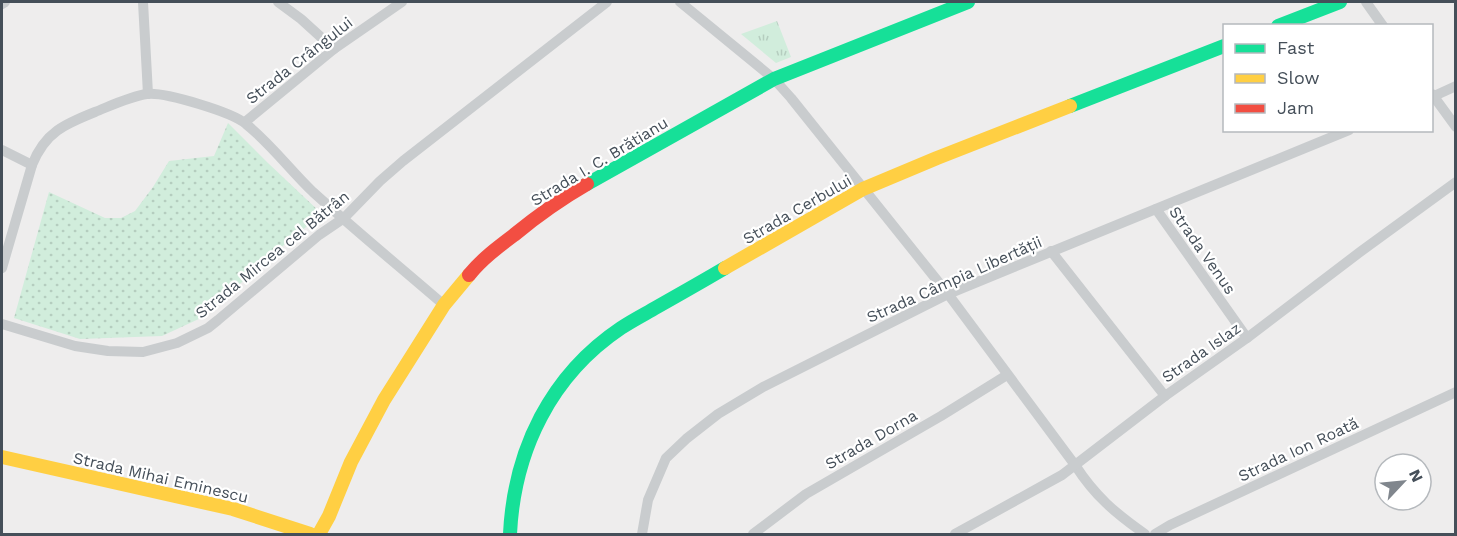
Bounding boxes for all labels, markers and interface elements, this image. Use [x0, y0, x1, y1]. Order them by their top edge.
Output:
street label: Strada Crângului [242, 13, 356, 108]
legend [1223, 24, 1433, 132]
text: Fast [1277, 37, 1315, 58]
text: Slow [1277, 67, 1320, 88]
text: Jam [1277, 97, 1314, 118]
street label: Strada I. C. Brătianu [527, 113, 671, 210]
street label: Strada Cerbului [740, 171, 855, 248]
street label: Strada Mircea cel Bătrân [192, 187, 353, 322]
street label: Strada Venus [1165, 203, 1240, 298]
street label: Strada Câmpia Libertății [864, 232, 1045, 327]
street label: Strada Islaz [1158, 318, 1244, 387]
street label: Strada Dorna [822, 405, 921, 473]
street label: Strada Ion Roată [1235, 413, 1361, 486]
street label: Strada Mihai Eminescu [71, 448, 250, 507]
north arrow [1373, 452, 1433, 512]
text: N [1405, 466, 1427, 485]

